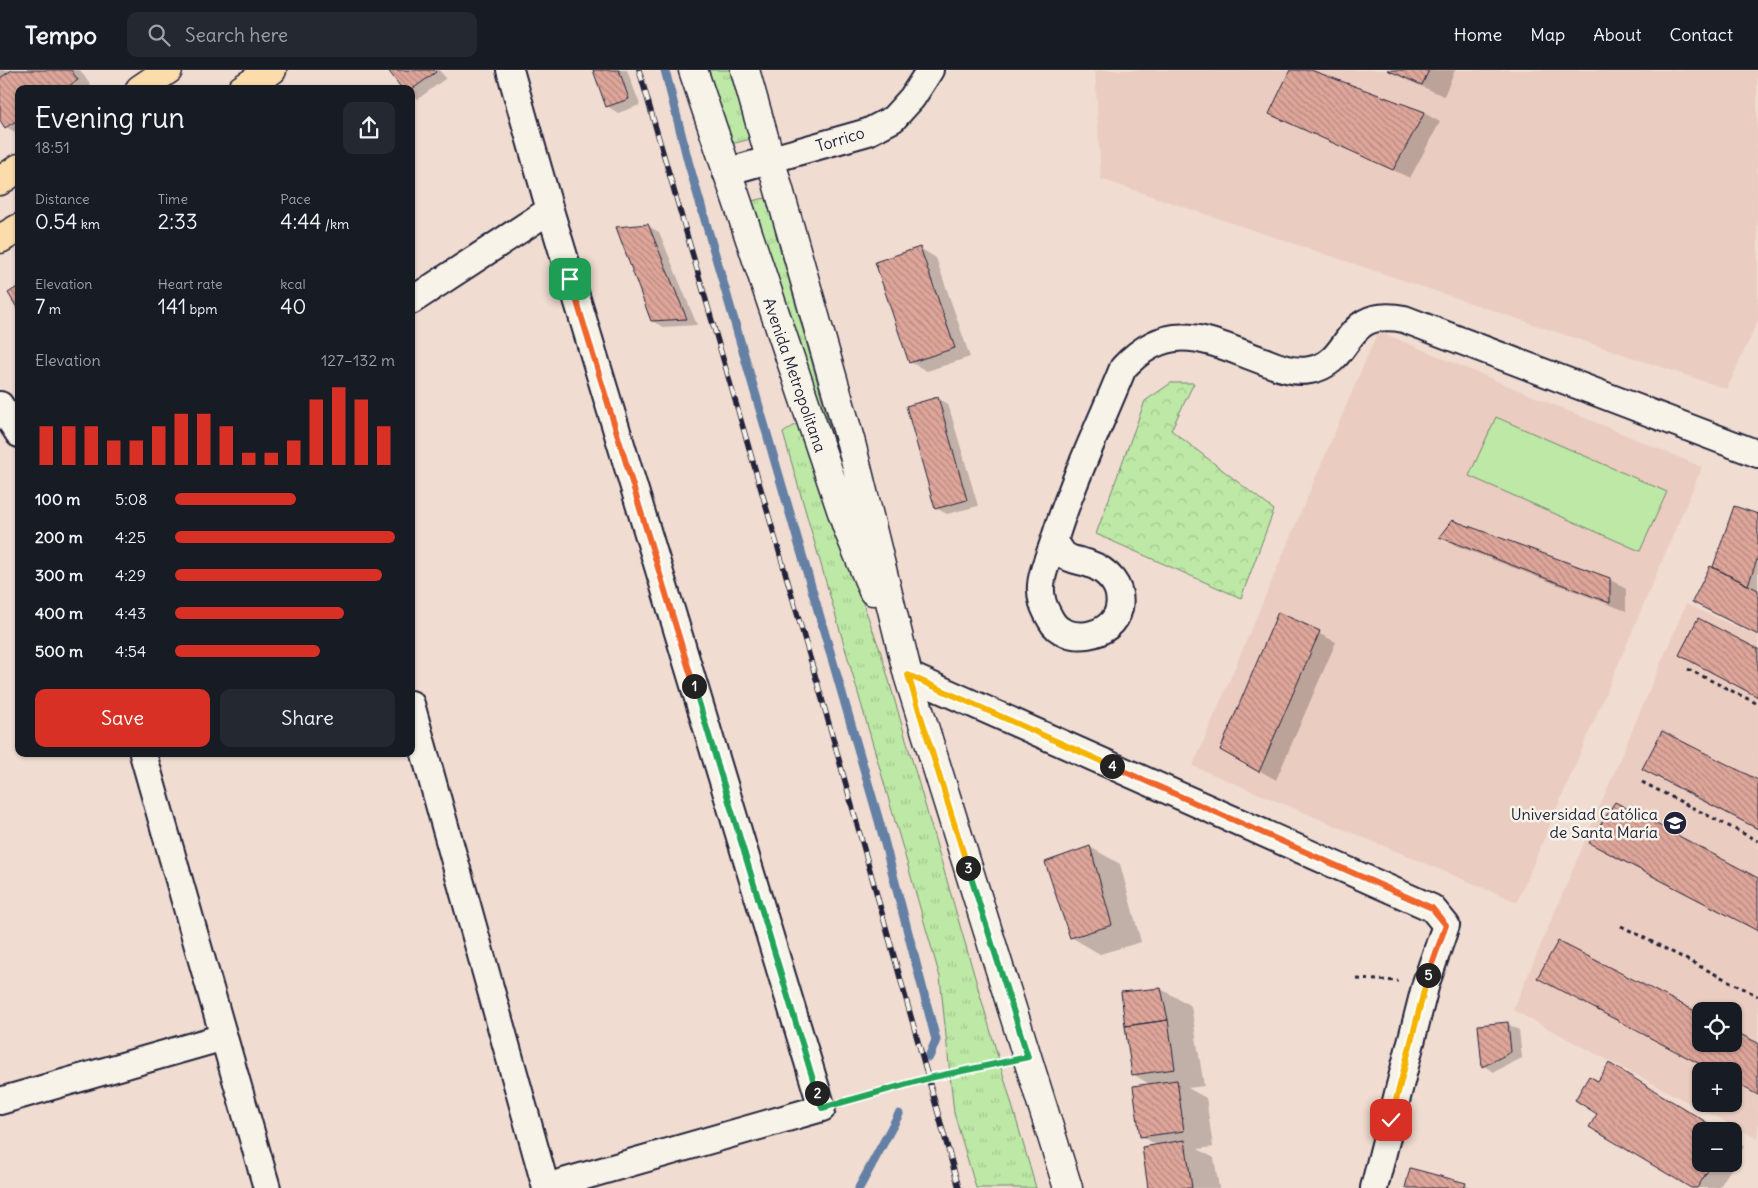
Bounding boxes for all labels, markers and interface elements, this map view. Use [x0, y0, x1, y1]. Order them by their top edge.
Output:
search box [127, 12, 477, 57]
text: Tempo [25, 20, 97, 50]
icon: search [145, 21, 173, 49]
text: Search here [185, 23, 288, 47]
text: Home [1454, 23, 1502, 46]
text: Map [1530, 23, 1565, 46]
text: About [1593, 23, 1641, 46]
text: Contact [1669, 23, 1733, 46]
text: Evening run [35, 100, 185, 136]
button: share [343, 102, 395, 154]
street label: Torrico [813, 122, 867, 156]
text: 18:51 [35, 137, 70, 157]
text: Distance [35, 190, 90, 208]
text: Time [158, 190, 188, 208]
text: Pace [280, 190, 311, 208]
text: 0.54 [35, 208, 77, 235]
text: 2:33 [158, 208, 198, 235]
text: 4:44 [280, 208, 322, 235]
text: km [77, 215, 100, 233]
text: /km [322, 215, 349, 233]
pin [549, 258, 591, 300]
icon: arrive [556, 265, 584, 293]
text: Elevation [35, 275, 92, 293]
text: Heart rate [158, 275, 223, 293]
text: kcal [280, 275, 306, 293]
text: 7 [35, 293, 45, 320]
text: 141 [158, 293, 186, 320]
text: 40 [280, 293, 306, 320]
street label: Avenida Metropolitana [759, 295, 831, 455]
text: m [45, 300, 61, 318]
text: bpm [186, 300, 218, 318]
text: Elevation [35, 350, 101, 370]
text: 127–132 m [321, 350, 395, 370]
text: 100 m [35, 489, 80, 509]
text: 5:08 [115, 489, 148, 509]
text: 200 m [35, 527, 83, 547]
text: 4:25 [115, 527, 146, 547]
text: 300 m [35, 565, 83, 585]
text: 4:29 [115, 565, 146, 585]
text: 400 m [35, 603, 83, 623]
text: 4:43 [115, 603, 146, 623]
text: 500 m [35, 641, 83, 661]
text: 4:54 [115, 641, 146, 661]
pin: 1 [682, 674, 706, 698]
text: 1 [692, 677, 697, 695]
button: Save [35, 689, 210, 747]
button: Share [220, 689, 395, 747]
pin: 4 [1100, 754, 1124, 778]
text: 4 [1108, 757, 1117, 775]
place label: Universidad Católica de Santa María [1511, 804, 1658, 842]
school or university icon: Universidad Católica de Santa María [1662, 810, 1688, 836]
pin: 3 [956, 856, 980, 880]
text: 3 [965, 859, 972, 877]
pin: 5 [1416, 962, 1440, 988]
text: 5 [1424, 966, 1433, 984]
map controls [1692, 1002, 1742, 1172]
button: locate [1692, 1002, 1742, 1052]
button: + [1692, 1062, 1742, 1112]
pin: 2 [804, 1080, 830, 1106]
text: 2 [814, 1084, 821, 1102]
pin [1370, 1099, 1412, 1141]
icon: check [1377, 1106, 1405, 1134]
button: − [1692, 1122, 1742, 1172]

